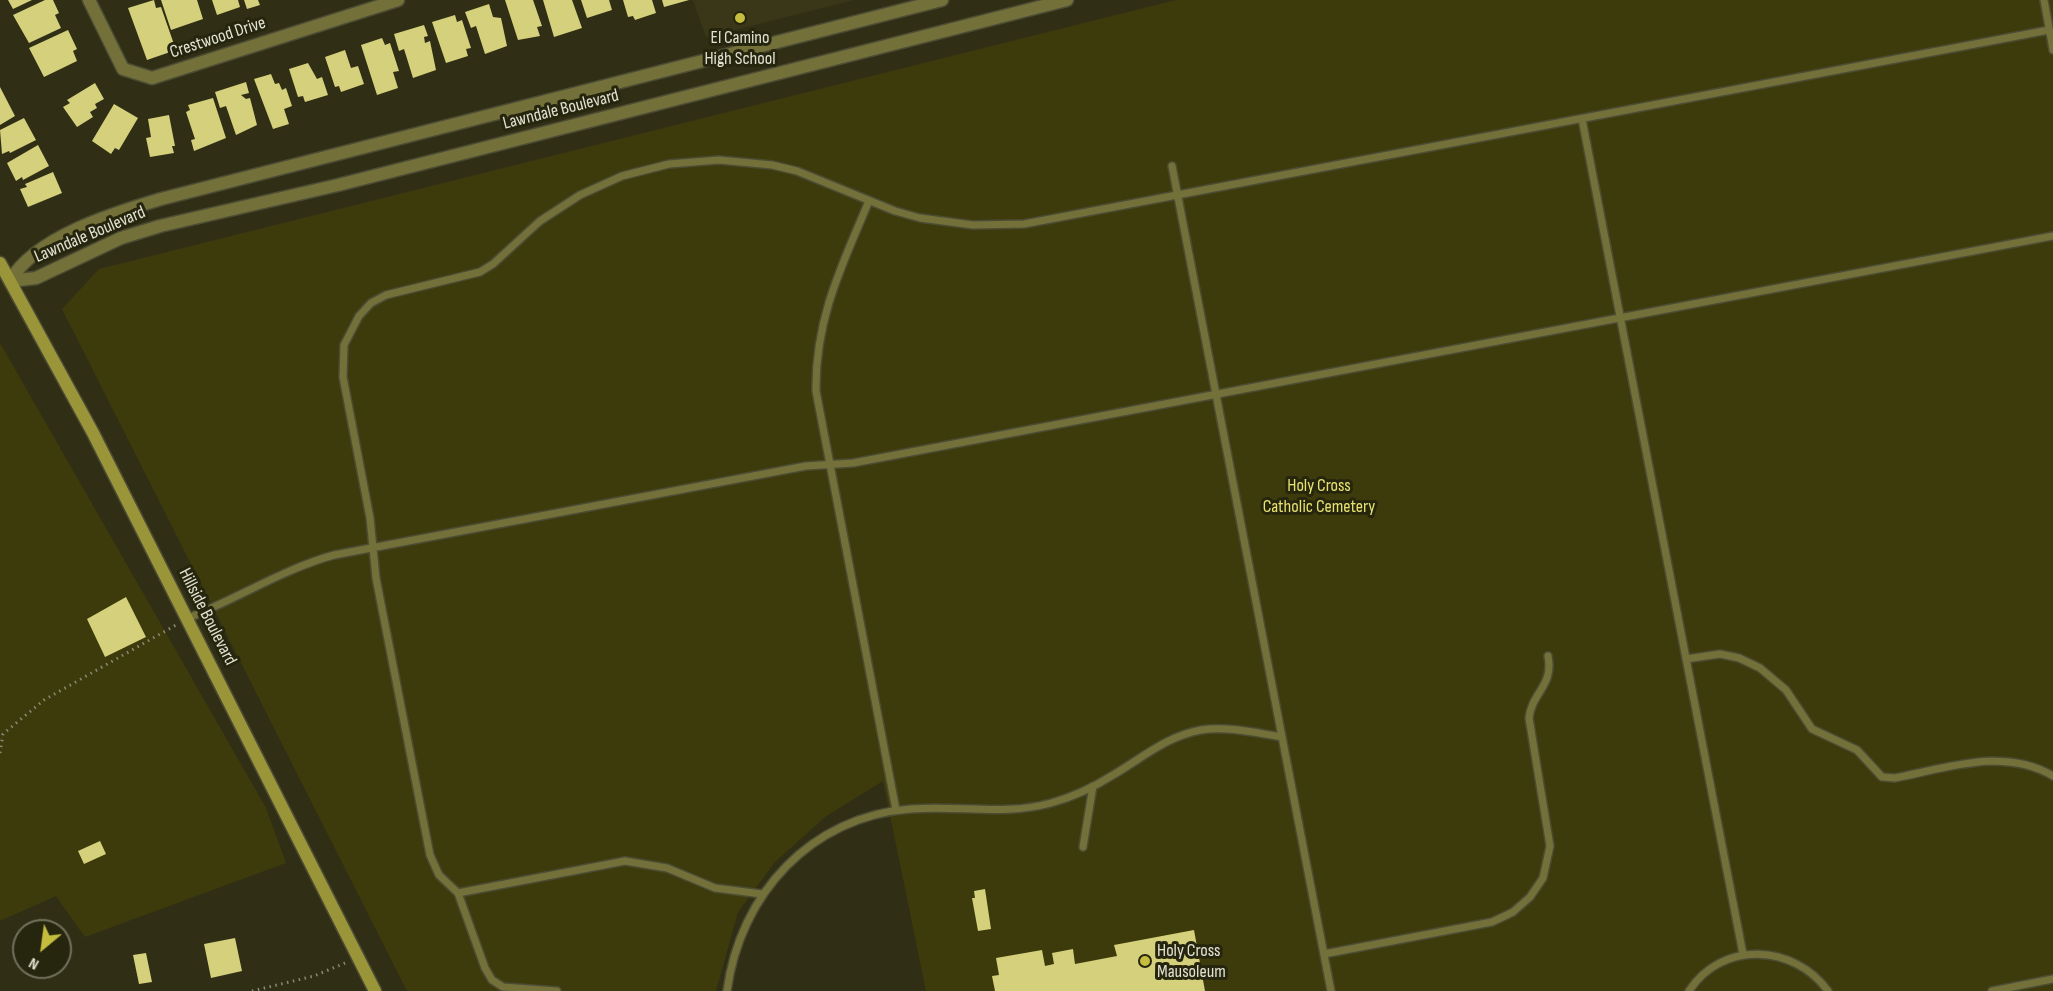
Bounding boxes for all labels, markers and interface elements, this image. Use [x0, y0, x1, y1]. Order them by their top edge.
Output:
marker: El Camino High School [733, 11, 747, 25]
street label: Crestwood Drive [167, 12, 269, 64]
place label: El Camino High School [704, 27, 776, 70]
street label: Lawndale Boulevard [501, 85, 621, 135]
street label: Lawndale Boulevard [31, 202, 149, 268]
park label: Holy Cross Catholic Cemetery [1263, 475, 1375, 518]
street label: Hillside Boulevard [173, 565, 241, 669]
north arrow [12, 919, 72, 979]
place label: Holy Cross Mausoleum [1157, 940, 1226, 982]
text: N [26, 953, 42, 974]
marker: Holy Cross Mausoleum [1138, 954, 1152, 968]

